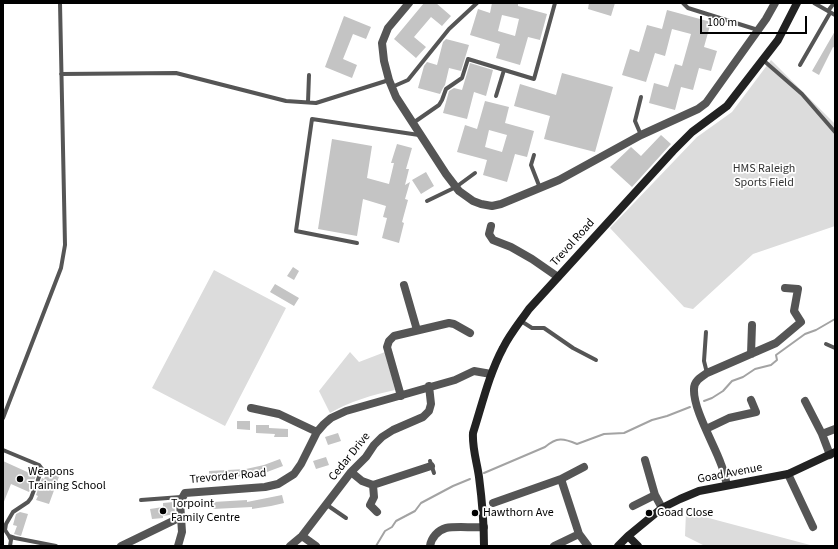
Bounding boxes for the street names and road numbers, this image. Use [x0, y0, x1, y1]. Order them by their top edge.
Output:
street label: Trevol Road [548, 216, 598, 270]
street label: Cedar Drive [326, 430, 374, 484]
street label: Goad Avenue [696, 461, 764, 487]
street label: Trevorder Road [189, 466, 267, 488]

